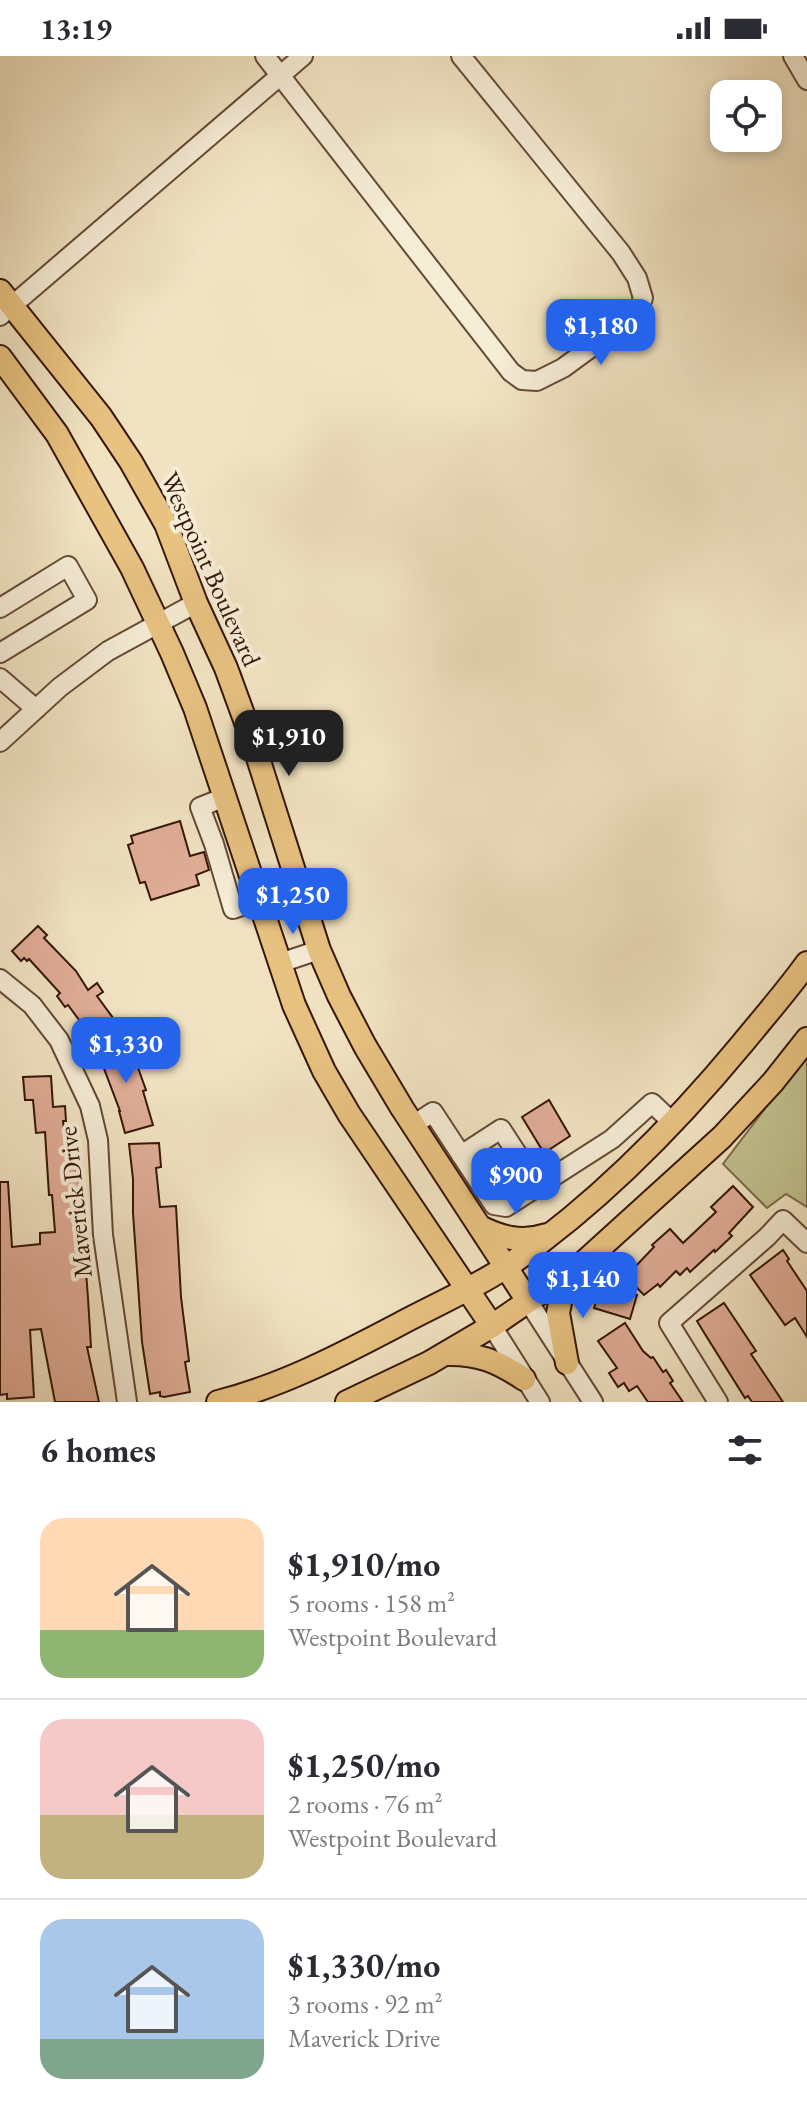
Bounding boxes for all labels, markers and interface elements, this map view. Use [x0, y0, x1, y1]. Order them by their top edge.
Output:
text: 13:19 [40, 9, 112, 48]
map controls [710, 80, 782, 152]
button: locate [710, 80, 782, 152]
pin: $1,180 [536, 299, 666, 367]
text: $1,180 [564, 308, 638, 342]
street label: Westpoint Boulevard [153, 467, 269, 672]
pin: $1,910 [224, 710, 354, 778]
text: $1,910 [252, 719, 326, 753]
pin: $1,250 [228, 868, 358, 936]
text: $1,250 [256, 877, 330, 911]
pin: $1,330 [61, 1017, 191, 1085]
text: $1,330 [89, 1026, 163, 1060]
street label: Maverick Drive [50, 1125, 100, 1279]
pin: $900 [469, 1148, 563, 1216]
text: $900 [489, 1157, 543, 1191]
pin: $1,140 [518, 1252, 648, 1320]
text: $1,140 [546, 1261, 620, 1295]
text: 6 homes [40, 1428, 156, 1472]
icon: filters [723, 1428, 767, 1472]
text: $1,910/mo [288, 1542, 440, 1586]
icon: home [104, 1550, 200, 1646]
text: 5 rooms · 158 m² [288, 1586, 455, 1620]
text: Westpoint Boulevard [288, 1620, 497, 1654]
text: $1,250/mo [288, 1743, 440, 1787]
icon: home [104, 1751, 200, 1847]
text: 2 rooms · 76 m² [288, 1787, 443, 1821]
text: Westpoint Boulevard [288, 1821, 497, 1855]
text: $1,330/mo [288, 1943, 440, 1987]
icon: home [104, 1951, 200, 2047]
text: 3 rooms · 92 m² [288, 1987, 443, 2021]
text: Maverick Drive [288, 2021, 440, 2055]

